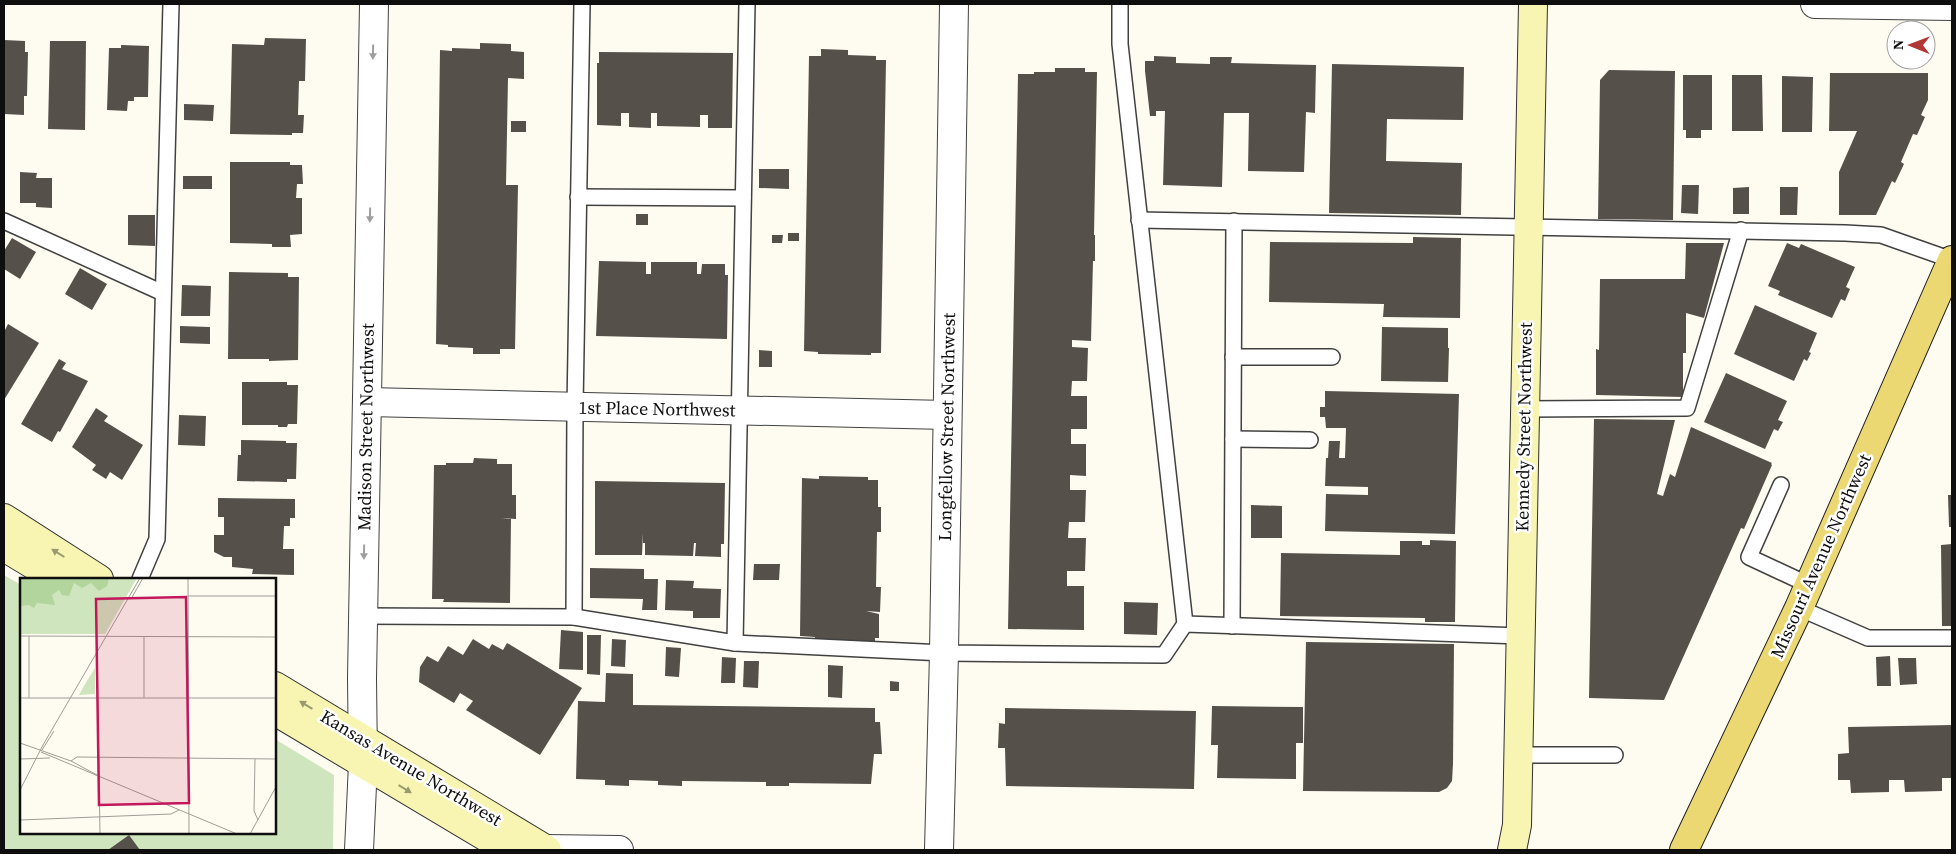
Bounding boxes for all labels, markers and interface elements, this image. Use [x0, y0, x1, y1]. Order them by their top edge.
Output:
north arrow [1886, 20, 1936, 70]
text: N [1888, 39, 1908, 50]
one-way arrow [369, 45, 377, 61]
one-way arrow [366, 207, 374, 223]
street label: Longfellow Street Northwest [932, 312, 961, 541]
street label: Kennedy Street Northwest [1509, 322, 1538, 532]
street label: Madison Street Northwest [351, 323, 380, 531]
street label: 1st Place Northwest [578, 395, 736, 422]
street label: Missouri Avenue Northwest [1764, 450, 1877, 662]
one-way arrow [360, 545, 368, 561]
one-way arrow [52, 548, 65, 558]
inset map [20, 578, 276, 834]
one-way arrow [300, 701, 313, 710]
street label: Kansas Avenue Northwest [316, 703, 507, 832]
one-way arrow [398, 784, 411, 793]

